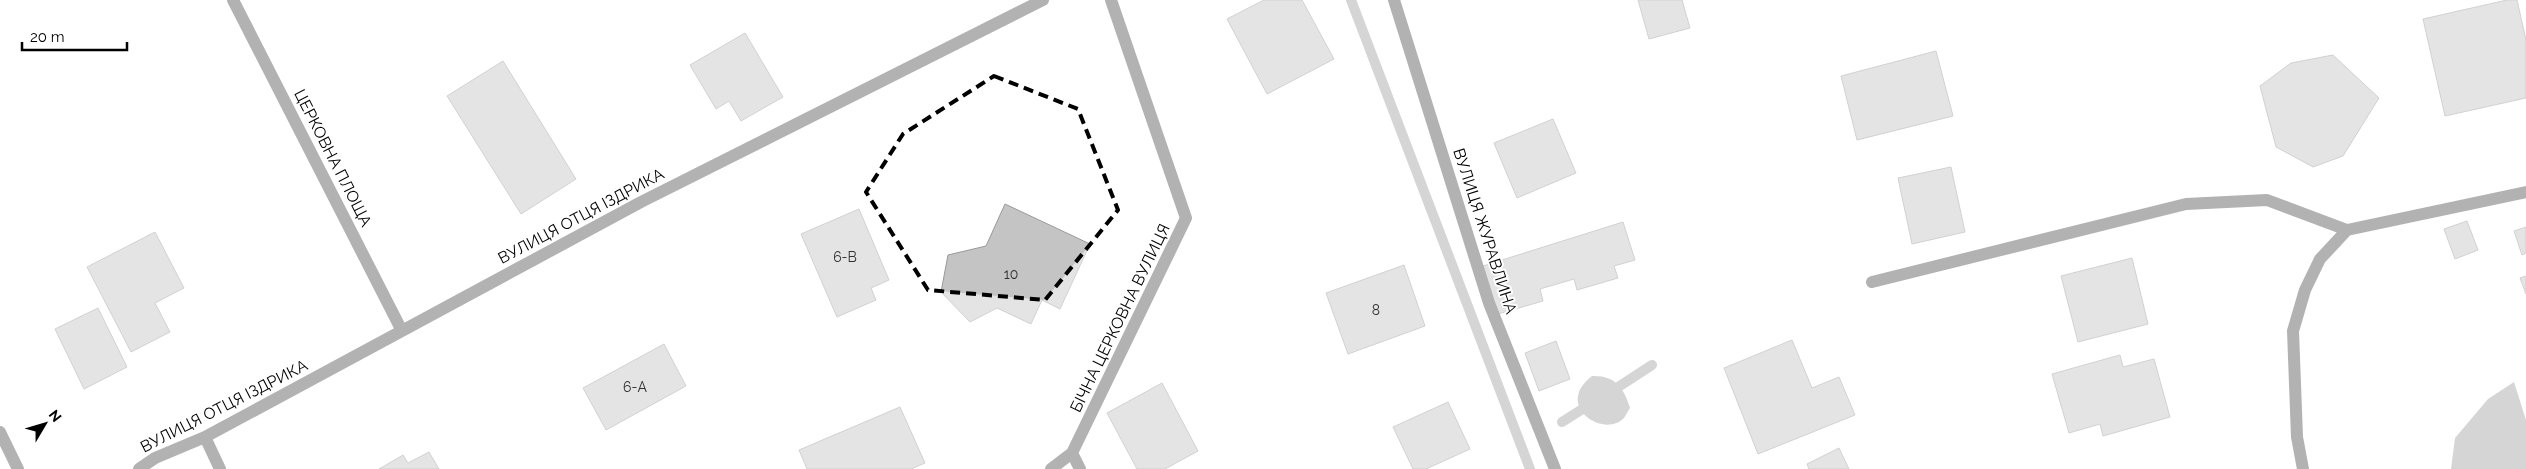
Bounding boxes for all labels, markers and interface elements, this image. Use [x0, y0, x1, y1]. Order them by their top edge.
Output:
scale bar [22, 20, 128, 52]
text: 20 m [30, 28, 65, 46]
street label: ЦЕРКОВНА ПЛОЩА [290, 86, 376, 230]
street label: ВУЛИЦЯ ЖУРАВЛИНА [1449, 146, 1521, 316]
street label: ВУЛИЦЯ ОТЦЯ ІЗДРИКА [495, 164, 667, 268]
street label: БІЧНА ЦЕРКОВНА ВУЛИЦЯ [1066, 221, 1174, 415]
house number: 6-В [833, 249, 857, 265]
house number: 10 [1004, 266, 1018, 282]
house number: 8 [1372, 302, 1380, 318]
street label: ВУЛИЦЯ ОТЦЯ ІЗДРИКА [137, 355, 311, 457]
house number: 6-А [623, 379, 647, 395]
north arrow [20, 399, 70, 449]
text: N [46, 407, 65, 425]

